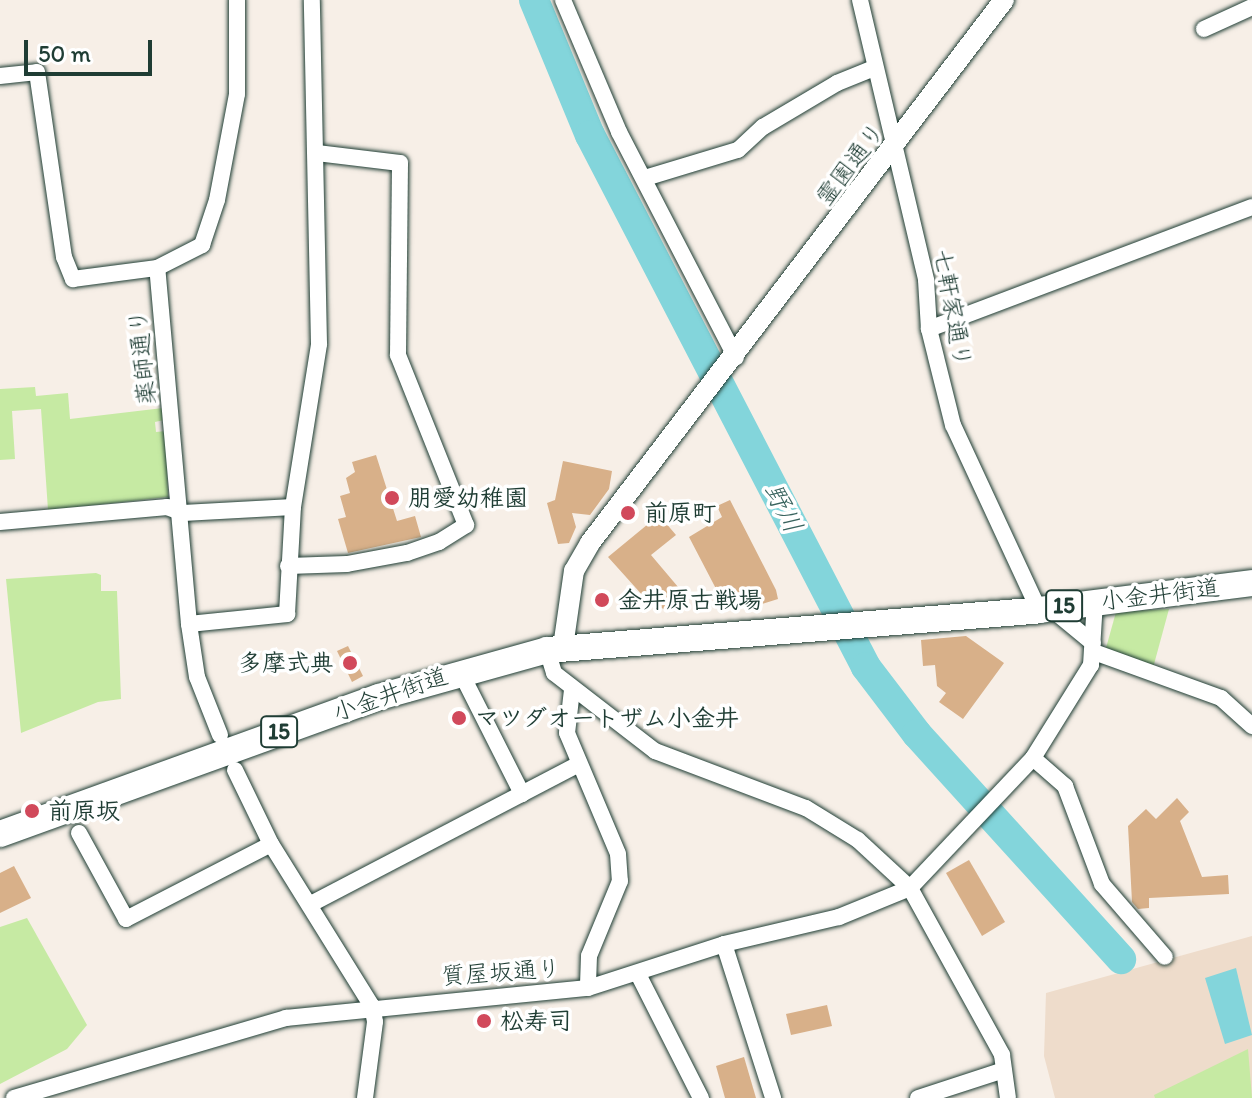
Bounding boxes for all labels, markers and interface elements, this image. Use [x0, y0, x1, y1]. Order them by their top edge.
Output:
scale bar [28, 24, 156, 74]
text: 50 m [38, 39, 91, 68]
street label: 霊園通り [810, 117, 890, 211]
street label: 七軒家通り [928, 246, 978, 370]
street label: 薬師通り [123, 308, 161, 406]
water label: 野川 [757, 478, 809, 538]
place label: 朋愛幼稚園 [408, 484, 528, 512]
marker: 朋愛幼稚園 [383, 489, 401, 507]
place label: 前原町 [644, 499, 716, 527]
marker: 前原町 [619, 504, 637, 522]
street label: 小金井街道 [1099, 572, 1221, 616]
place label: 金井原古戦場 [618, 586, 762, 614]
road number: 15 [1044, 588, 1084, 624]
marker: 金井原古戦場 [593, 591, 611, 609]
place label: 多摩式典 [238, 649, 334, 677]
marker: 多摩式典 [341, 654, 359, 672]
street label: 小金井街道 [329, 661, 451, 727]
place label: マツダオートザム小金井 [475, 704, 739, 732]
marker: マツダオートザム小金井 [450, 709, 468, 727]
road number: 15 [259, 714, 299, 750]
place label: 前原坂 [48, 797, 120, 825]
marker: 前原坂 [23, 802, 41, 820]
street label: 質屋坂通り [440, 953, 562, 991]
place label: 松寿司 [500, 1007, 572, 1035]
marker: 松寿司 [475, 1012, 493, 1030]

